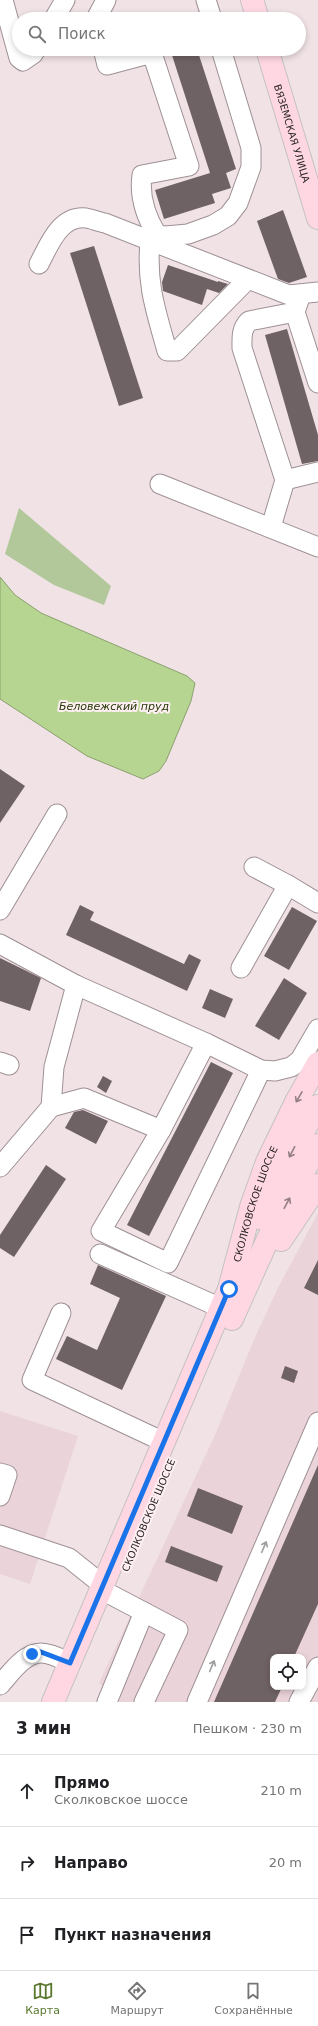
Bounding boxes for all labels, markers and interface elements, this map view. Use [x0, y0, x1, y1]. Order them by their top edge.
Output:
search box [12, 12, 306, 56]
icon: search [26, 23, 48, 45]
text: Поиск [58, 25, 106, 43]
street label: ВЯЗЕМСКАЯ УЛИЦА [272, 83, 312, 184]
water label: Беловежский пруд [59, 700, 169, 713]
one-way arrow [294, 1091, 302, 1103]
street label: СКОЛКОВСКОЕ ШОССЕ [231, 1144, 280, 1263]
one-way arrow [288, 1146, 295, 1158]
one-way arrow [283, 1197, 291, 1209]
route start [220, 1280, 238, 1298]
street label: СКОЛКОВСКОЕ ШОССЕ [120, 1457, 177, 1573]
one-way arrow [261, 1541, 268, 1553]
route end [23, 1645, 41, 1663]
map controls [270, 1654, 306, 1690]
button: locate [270, 1654, 306, 1690]
one-way arrow [209, 1661, 217, 1673]
text: 3 мин [16, 1718, 71, 1738]
text: Пешком · 230 m [193, 1721, 302, 1736]
text: Прямо [54, 1774, 110, 1792]
icon: ahead [16, 1780, 38, 1802]
text: 210 m [260, 1783, 302, 1798]
text: Сколковское шоссе [54, 1792, 188, 1807]
icon: right [16, 1852, 38, 1874]
text: Направо [54, 1854, 128, 1872]
text: 20 m [269, 1855, 302, 1870]
icon: arrive [16, 1924, 38, 1946]
text: Пункт назначения [54, 1926, 211, 1944]
tab: Карта [25, 1980, 60, 2017]
tab: Маршрут [111, 1980, 164, 2017]
tab: Сохранённые [214, 1980, 293, 2017]

